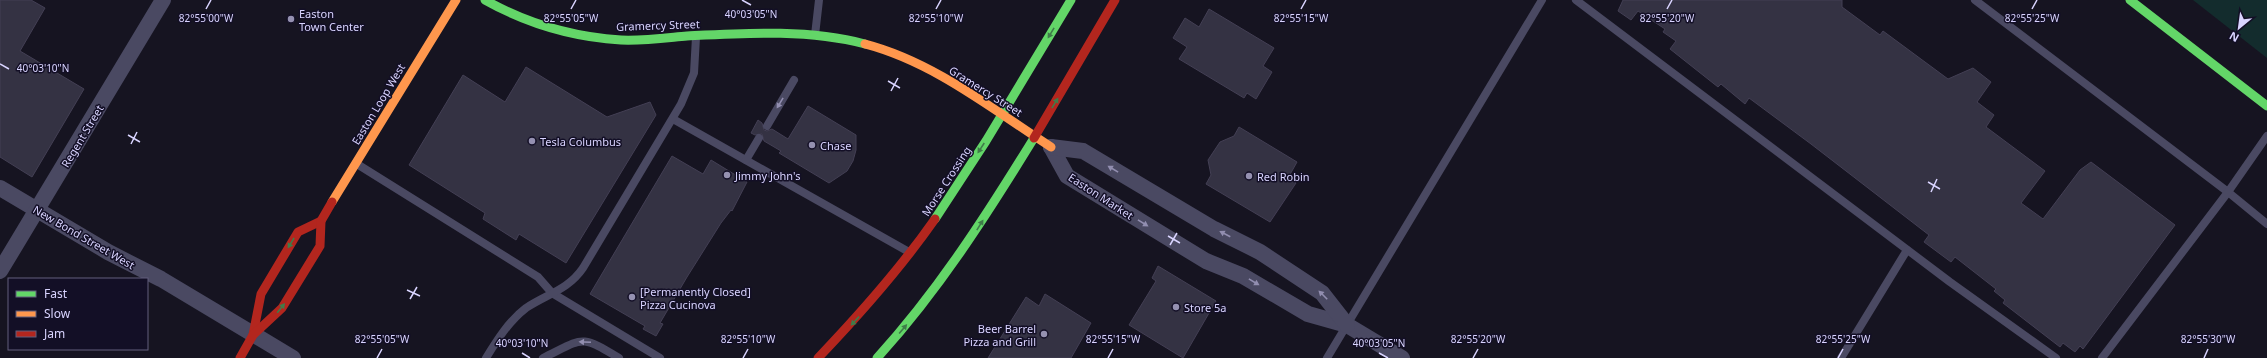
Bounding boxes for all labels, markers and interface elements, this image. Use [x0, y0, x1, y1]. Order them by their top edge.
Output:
place label: Easton Town Center [299, 6, 364, 34]
text: 40°03'05"N [725, 7, 777, 21]
north arrow [2219, 8, 2259, 48]
text: 82°55'00"W [179, 11, 234, 25]
text: 82°55'05"W [544, 11, 599, 25]
text: 82°55'10"W [909, 11, 964, 25]
text: 82°55'15"W [1274, 11, 1329, 25]
text: 82°55'20"W [1640, 11, 1695, 25]
text: 82°55'25"W [2005, 11, 2060, 25]
marker: Easton Town Center [286, 14, 296, 24]
street label: Gramercy Street [616, 16, 700, 34]
one-way arrow [1047, 28, 1055, 38]
text: N [2226, 28, 2241, 46]
text: 40°03'10"N [17, 61, 69, 75]
street label: Easton Loop West [348, 61, 408, 147]
street label: Gramercy Street [947, 62, 1026, 120]
one-way arrow [777, 97, 784, 109]
one-way arrow [1051, 97, 1058, 109]
street label: Regent Street [57, 102, 107, 170]
place label: Tesla Columbus [540, 134, 621, 149]
marker: Tesla Columbus [527, 136, 537, 146]
place label: Chase [820, 138, 851, 153]
marker: Chase [807, 140, 817, 150]
street label: Morse Crossing [918, 143, 974, 219]
one-way arrow [977, 143, 985, 153]
one-way arrow [1107, 165, 1119, 172]
place label: Jimmy John's [734, 168, 800, 183]
street label: Easton Market [1066, 169, 1136, 223]
place label: Red Robin [1257, 169, 1310, 184]
marker: Jimmy John's [722, 170, 732, 180]
marker: Red Robin [1244, 171, 1254, 181]
street label: New Bond Street West [30, 202, 138, 272]
one-way arrow [977, 219, 984, 231]
one-way arrow [1138, 219, 1149, 227]
one-way arrow [1219, 231, 1231, 237]
one-way arrow [288, 237, 295, 249]
legend [8, 278, 148, 350]
one-way arrow [1248, 279, 1260, 286]
place label: [Permanently Closed] Pizza Cucinova [640, 284, 751, 312]
text: Fast [44, 285, 68, 302]
one-way arrow [1318, 290, 1327, 300]
marker: [Permanently Closed] Pizza Cucinova [627, 292, 637, 302]
place label: Store 5a [1184, 300, 1227, 315]
one-way arrow [276, 302, 285, 313]
marker: Store 5a [1171, 302, 1181, 312]
text: Slow [44, 305, 71, 322]
one-way arrow [851, 315, 860, 326]
place label: Beer Barrel Pizza and Grill [963, 321, 1036, 349]
one-way arrow [899, 324, 908, 335]
text: Jam [43, 325, 65, 342]
marker: Beer Barrel Pizza and Grill [1039, 329, 1049, 339]
text: 82°55'05"W [355, 332, 410, 346]
text: 82°55'10"W [721, 332, 776, 346]
text: 82°55'15"W [1086, 332, 1141, 346]
text: 82°55'20"W [1451, 332, 1506, 346]
text: 82°55'25"W [1816, 332, 1871, 346]
text: 82°55'30"W [2181, 332, 2236, 346]
text: 40°03'10"N [496, 336, 548, 350]
text: 40°03'05"N [1353, 336, 1405, 350]
one-way arrow [579, 338, 591, 345]

